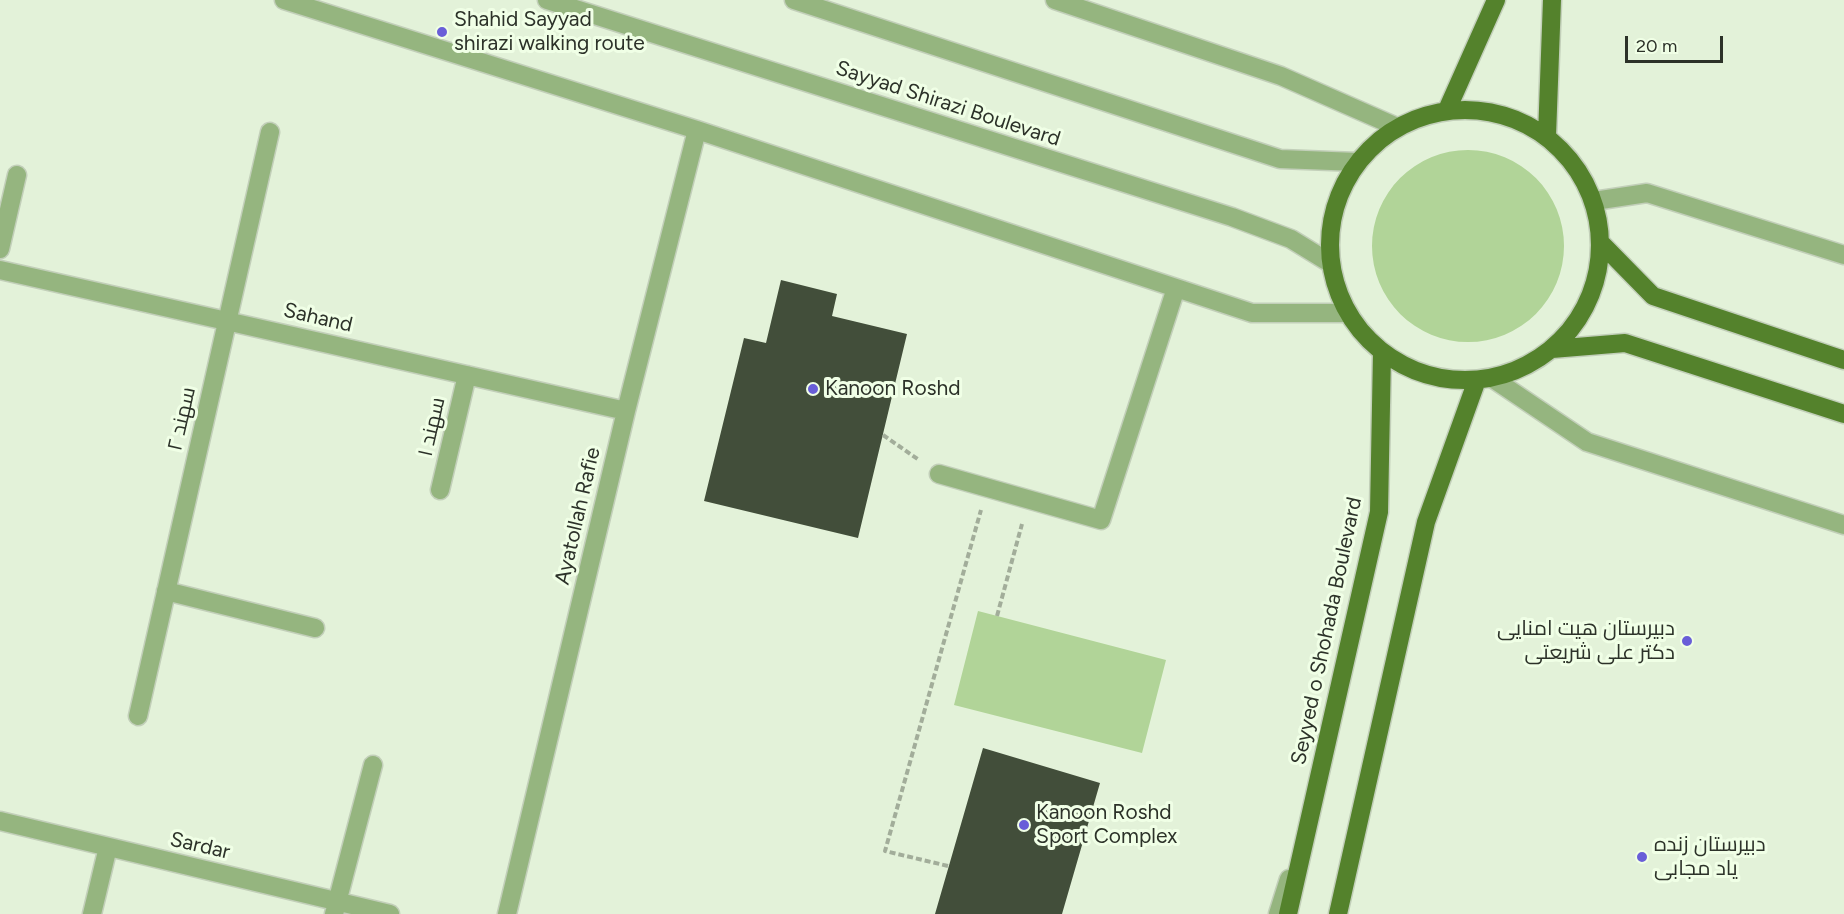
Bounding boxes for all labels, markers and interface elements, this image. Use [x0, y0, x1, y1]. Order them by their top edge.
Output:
place label: Shahid Sayyad shirazi walking route [454, 7, 645, 57]
scale bar [1628, 24, 1726, 62]
marker: Shahid Sayyad shirazi walking route [435, 25, 449, 39]
text: 20 m [1636, 35, 1677, 57]
street label: Sayyad Shirazi Boulevard [833, 56, 1063, 152]
street label: Sahand [281, 298, 355, 338]
place label: Kanoon Roshd [825, 376, 960, 402]
marker: Kanoon Roshd [806, 382, 820, 396]
street label: سهند ۲ [162, 385, 202, 453]
street label: سهند ۱ [413, 395, 451, 459]
street label: Ayatollah Rafie [550, 445, 606, 587]
street label: Seyyed o Shohada Boulevard [1286, 495, 1368, 767]
place label: دبیرستان هیت امنایی دکتر علی شریعتی [1497, 616, 1675, 666]
marker: دبیرستان هیت امنایی دکتر علی شریعتی [1680, 634, 1694, 648]
place label: Kanoon Roshd Sport Complex [1036, 800, 1177, 850]
marker: Kanoon Roshd Sport Complex [1017, 818, 1031, 832]
street label: Sardar [168, 827, 232, 865]
place label: دبیرستان زنده یاد مجابی [1654, 832, 1766, 882]
marker: دبیرستان زنده یاد مجابی [1635, 850, 1649, 864]

